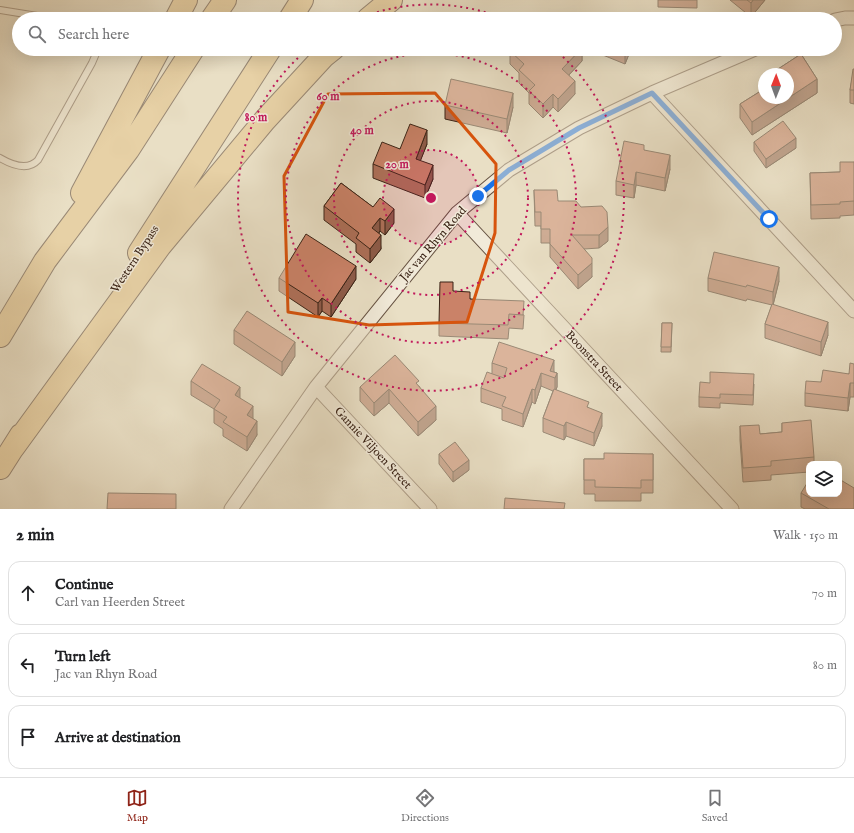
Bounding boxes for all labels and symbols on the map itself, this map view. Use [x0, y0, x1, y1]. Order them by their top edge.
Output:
north arrow [758, 68, 794, 104]
text: 60 m [317, 89, 340, 104]
text: 80 m [245, 110, 268, 125]
text: 40 m [350, 123, 375, 138]
text: 20 m [385, 157, 409, 172]
route end [469, 187, 487, 205]
centre of rings [424, 191, 438, 205]
street label: Jac van Rhyn Road [395, 203, 471, 287]
route start [760, 210, 778, 228]
street label: Western Bypass [108, 222, 163, 296]
street label: Boonstra Street [562, 328, 626, 394]
street label: Gannie Viljoen Street [331, 404, 415, 492]

